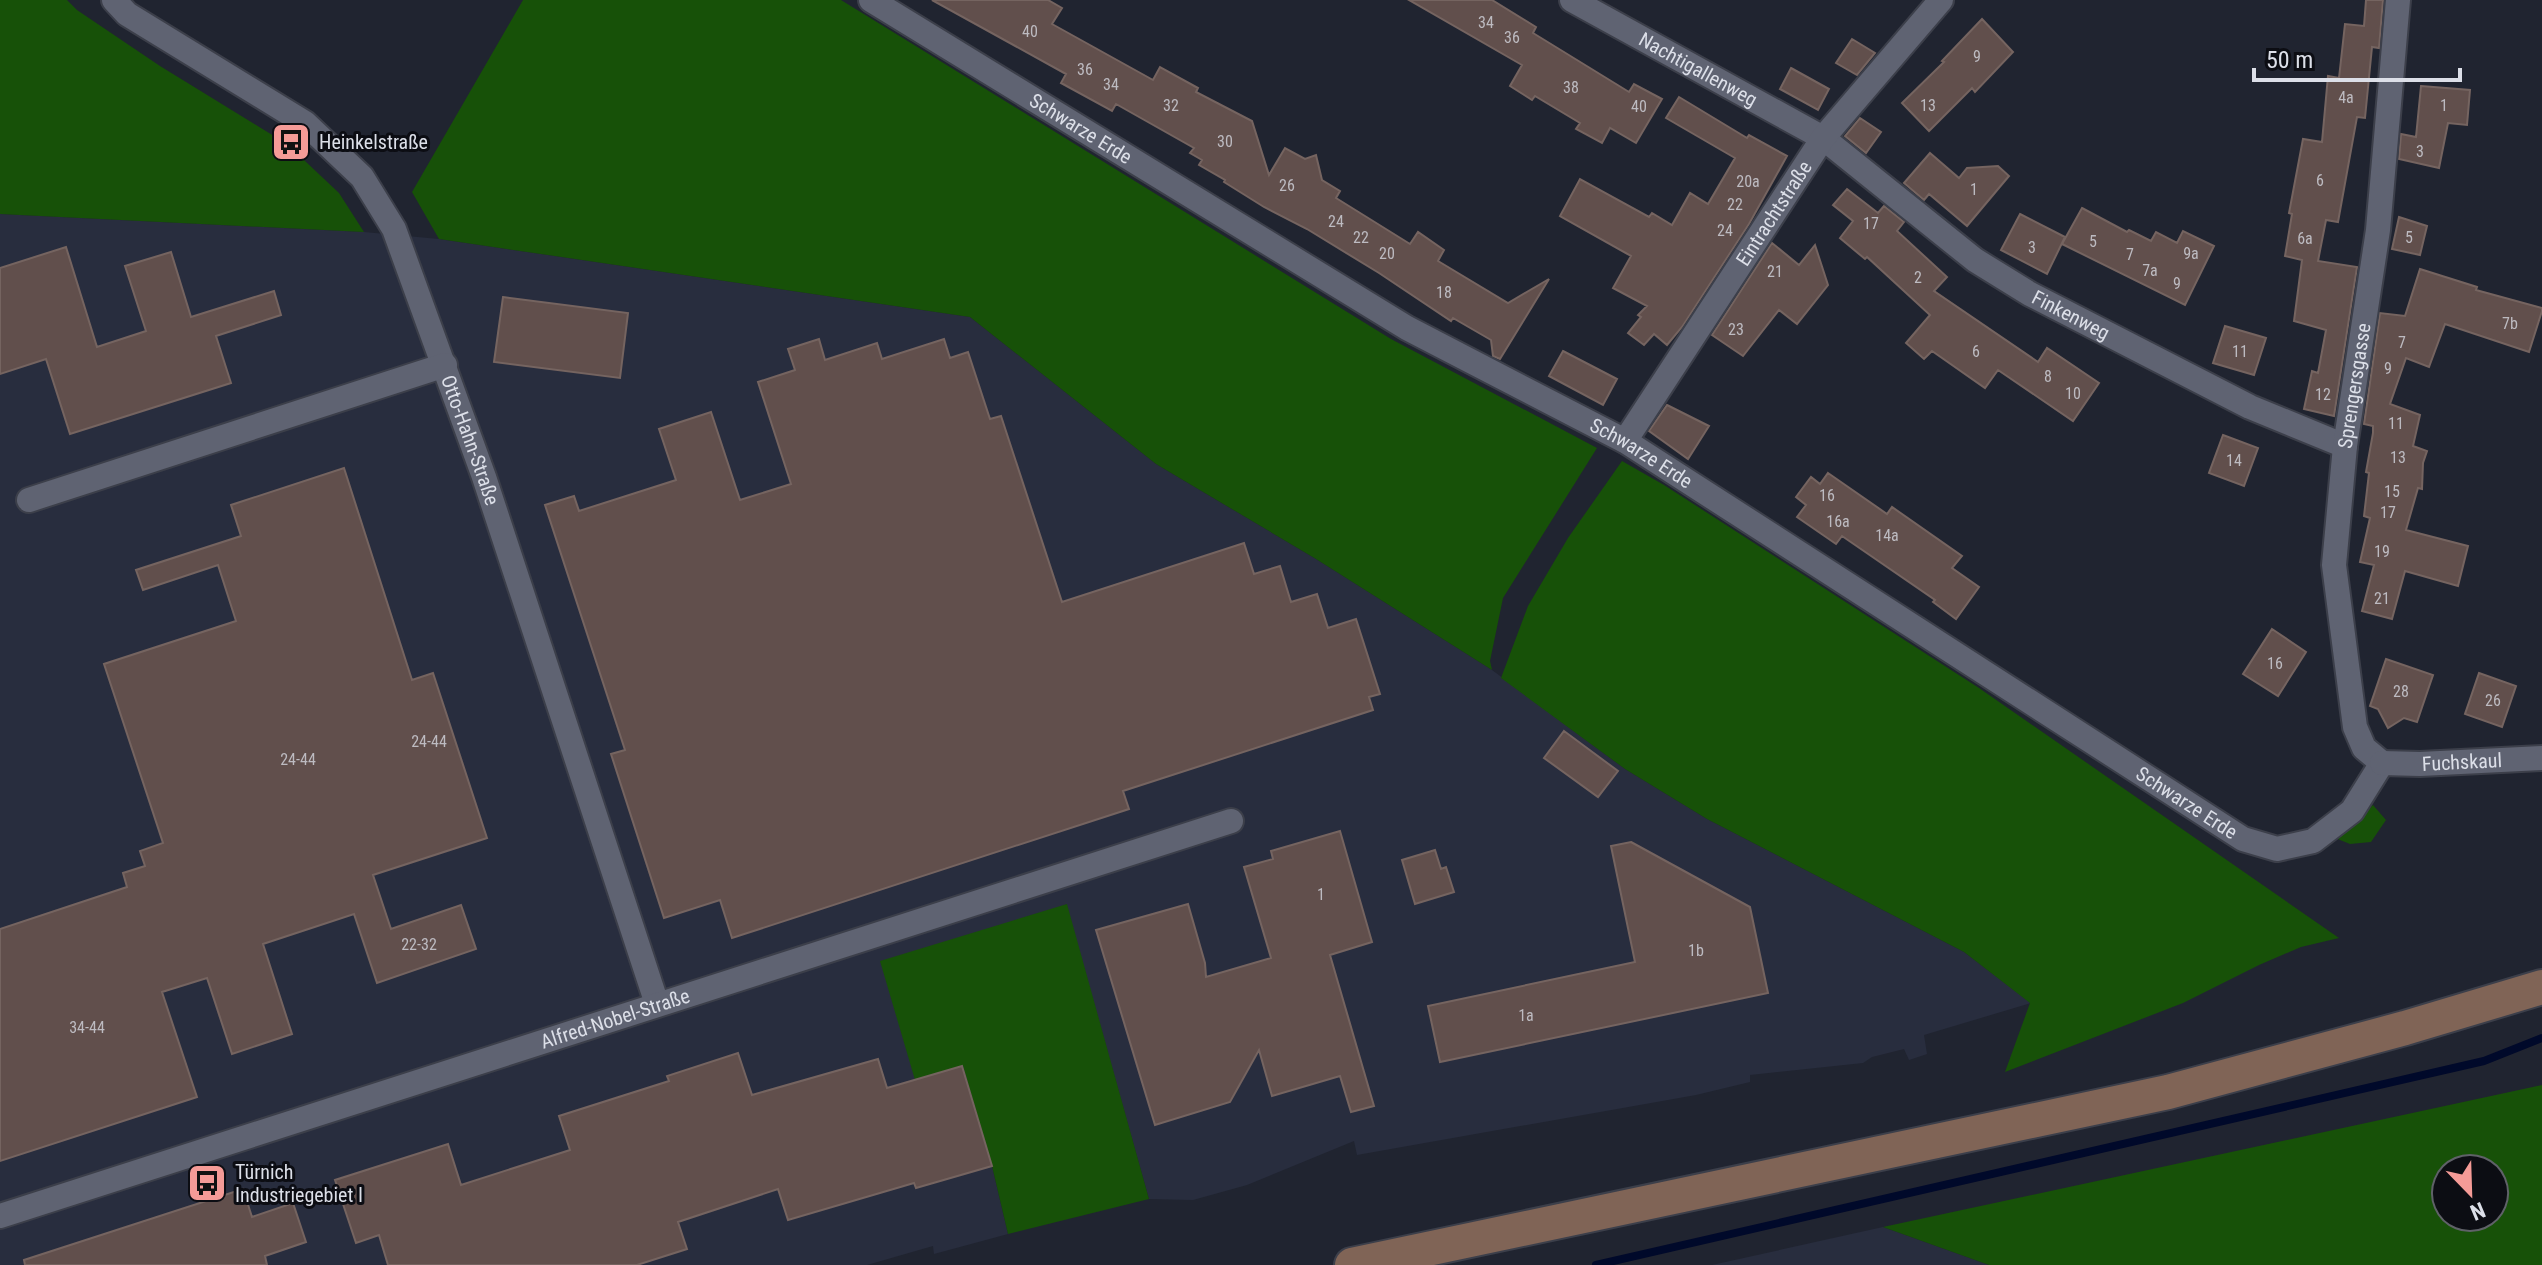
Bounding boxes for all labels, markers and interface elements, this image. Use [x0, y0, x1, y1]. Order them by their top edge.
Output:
house number: 34 [1478, 13, 1494, 32]
house number: 40 [1022, 22, 1038, 41]
street label: Nachtigallenweg [1635, 27, 1762, 112]
house number: 36 [1504, 28, 1520, 47]
scale bar [2254, 32, 2460, 82]
text: 50 m [2266, 46, 2313, 74]
house number: 9 [1973, 47, 1981, 66]
house number: 36 [1077, 60, 1093, 79]
house number: 34 [1103, 75, 1119, 94]
house number: 38 [1563, 78, 1579, 97]
street label: Schwarze Erde [1025, 88, 1136, 169]
house number: 4a [2338, 88, 2354, 107]
house number: 32 [1163, 96, 1179, 115]
house number: 13 [1920, 96, 1936, 115]
house number: 1 [2440, 96, 2448, 115]
house number: 40 [1631, 97, 1647, 116]
bus stop icon: Heinkelstraße [270, 121, 312, 163]
place label: Heinkelstraße [319, 130, 428, 154]
house number: 30 [1217, 132, 1233, 151]
house number: 3 [2416, 142, 2424, 161]
street label: Eintrachtstraße [1731, 156, 1817, 270]
house number: 6 [2316, 171, 2324, 190]
house number: 20a [1736, 172, 1760, 191]
house number: 26 [1279, 176, 1295, 195]
house number: 1 [1970, 180, 1978, 199]
house number: 22 [1727, 195, 1743, 214]
house number: 24 [1328, 212, 1344, 231]
house number: 17 [1863, 214, 1879, 233]
house number: 24 [1717, 221, 1733, 240]
house number: 22 [1353, 228, 1369, 247]
house number: 5 [2405, 228, 2413, 247]
house number: 6a [2297, 229, 2313, 248]
house number: 5 [2089, 232, 2097, 251]
house number: 3 [2028, 238, 2036, 257]
house number: 20 [1379, 244, 1395, 263]
house number: 9a [2183, 244, 2199, 263]
house number: 7 [2126, 245, 2134, 264]
house number: 7a [2142, 261, 2158, 280]
house number: 21 [1767, 262, 1783, 281]
house number: 2 [1914, 268, 1922, 287]
house number: 9 [2173, 274, 2181, 293]
house number: 18 [1436, 283, 1452, 302]
street label: Finkenweg [2028, 285, 2114, 345]
house number: 7b [2502, 314, 2518, 333]
house number: 23 [1728, 320, 1744, 339]
street label: Sprengersgasse [2333, 321, 2376, 450]
house number: 7 [2398, 333, 2406, 352]
house number: 6 [1972, 342, 1980, 361]
house number: 11 [2232, 342, 2248, 361]
house number: 9 [2384, 359, 2392, 378]
house number: 8 [2044, 367, 2052, 386]
street label: Otto-Hahn-Straße [436, 372, 504, 508]
house number: 10 [2065, 384, 2081, 403]
house number: 12 [2315, 385, 2331, 404]
street label: Schwarze Erde [1586, 413, 1697, 493]
house number: 11 [2388, 414, 2404, 433]
house number: 13 [2390, 448, 2406, 467]
house number: 14 [2226, 451, 2242, 470]
house number: 15 [2384, 482, 2400, 501]
house number: 16 [1819, 486, 1835, 505]
house number: 17 [2380, 503, 2396, 522]
house number: 16a [1826, 512, 1850, 531]
house number: 14a [1875, 526, 1899, 545]
house number: 19 [2374, 542, 2390, 561]
house number: 21 [2374, 589, 2390, 608]
house number: 16 [2267, 654, 2283, 673]
house number: 28 [2393, 682, 2409, 701]
house number: 26 [2485, 691, 2501, 710]
house number: 24-44 [411, 732, 447, 751]
street label: Fuchskaul [2421, 748, 2502, 776]
house number: 24-44 [280, 750, 316, 769]
street label: Schwarze Erde [2132, 761, 2242, 844]
house number: 1 [1317, 885, 1325, 904]
house number: 22-32 [401, 935, 437, 954]
house number: 1b [1688, 941, 1704, 960]
street label: Alfred-Nobel-Straße [537, 983, 693, 1054]
house number: 1a [1518, 1006, 1534, 1025]
house number: 34-44 [69, 1018, 105, 1037]
north arrow [2430, 1153, 2510, 1233]
place label: Türnich Industriegebiet I [235, 1160, 363, 1207]
bus stop icon: Türnich Industriegebiet I [186, 1162, 228, 1204]
text: N [2467, 1197, 2489, 1225]

